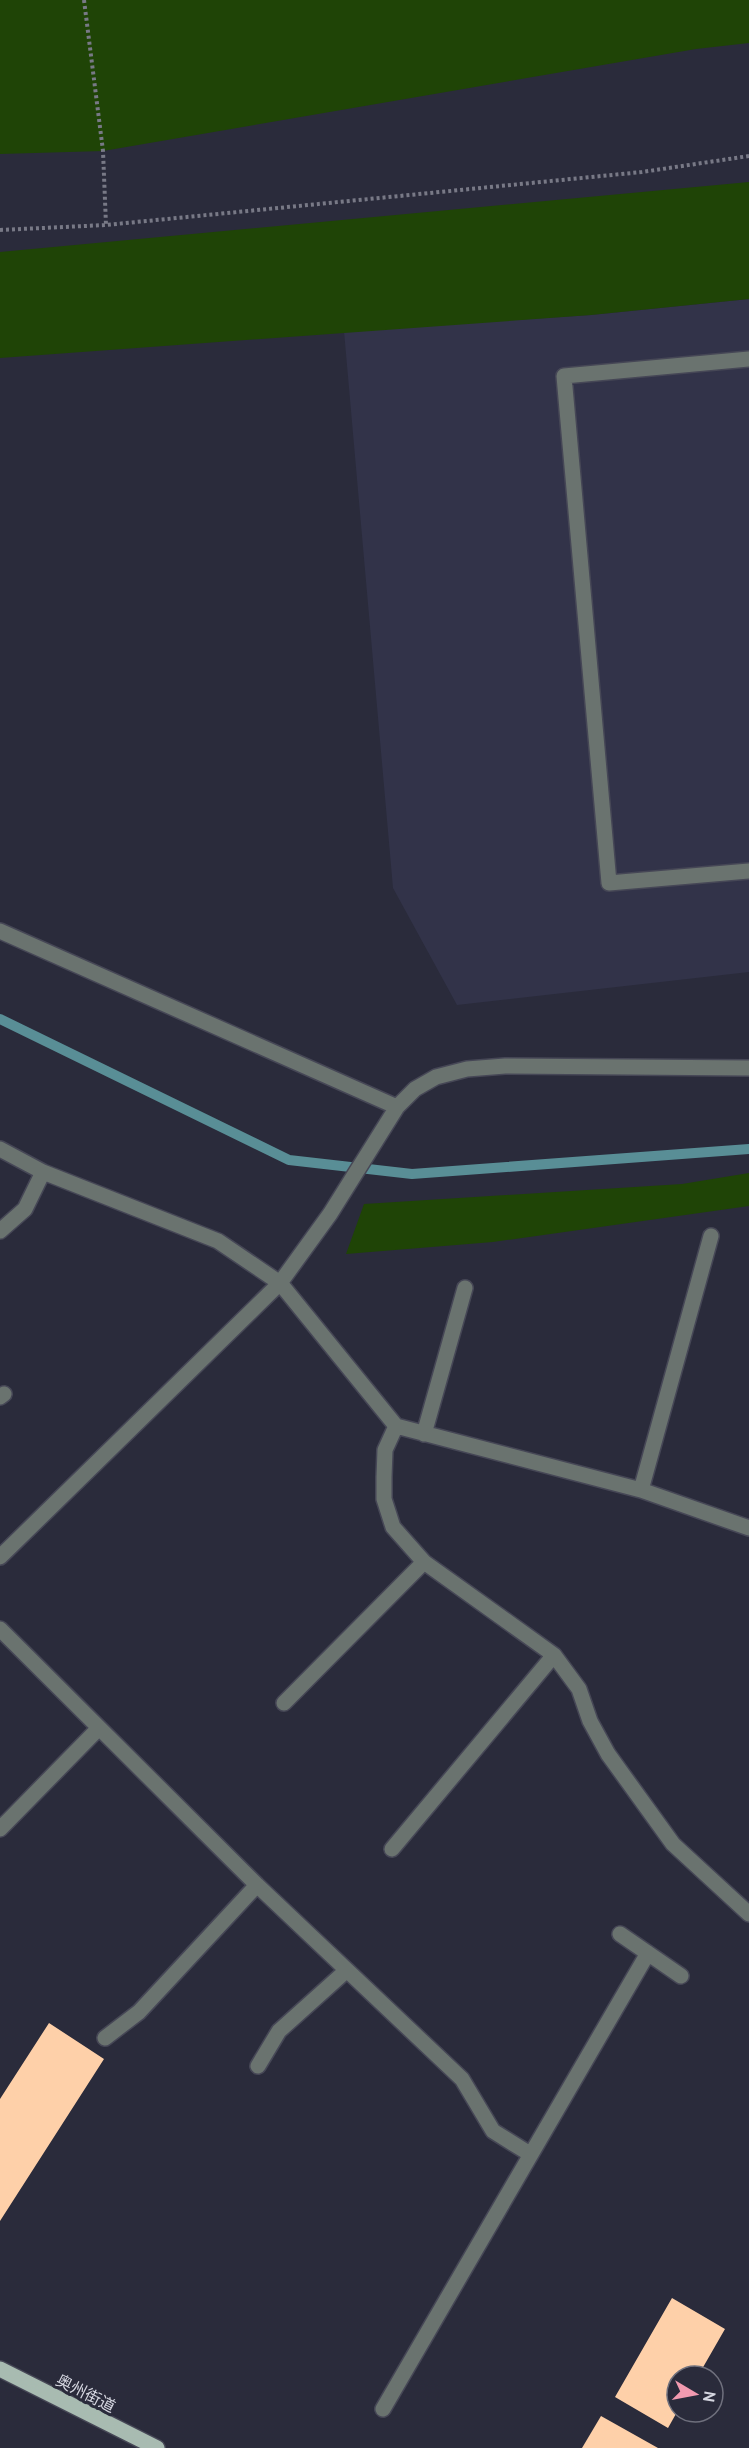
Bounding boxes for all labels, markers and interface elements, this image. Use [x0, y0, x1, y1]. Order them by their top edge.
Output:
north arrow [665, 2364, 725, 2424]
street label: 奥州街道 [53, 2370, 119, 2416]
text: N [699, 2390, 721, 2404]

